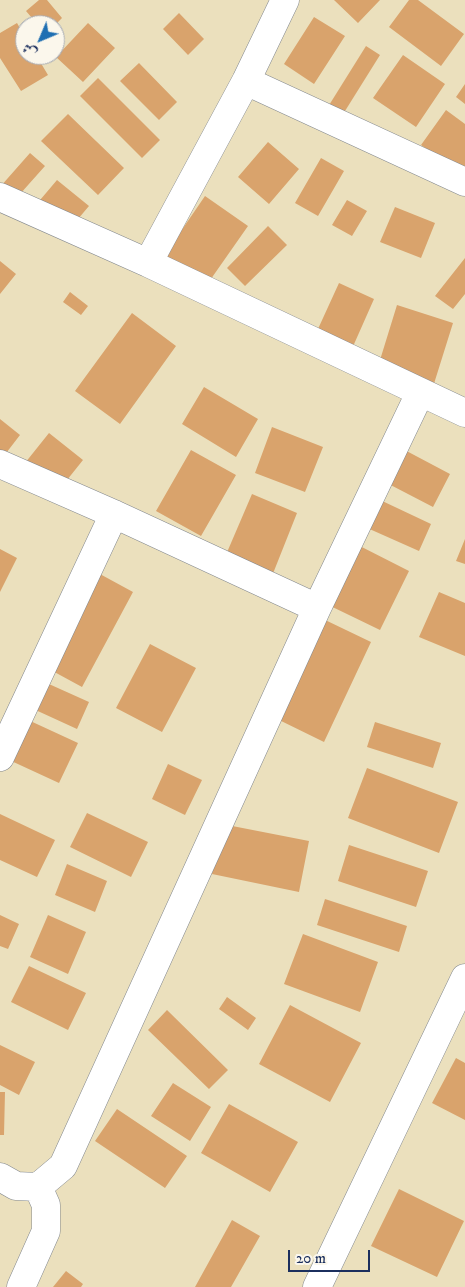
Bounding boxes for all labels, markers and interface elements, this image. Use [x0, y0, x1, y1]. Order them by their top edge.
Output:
north arrow [15, 15, 65, 65]
text: ش [19, 39, 41, 61]
scale bar [290, 1240, 372, 1272]
text: 20 m [296, 1249, 326, 1268]

